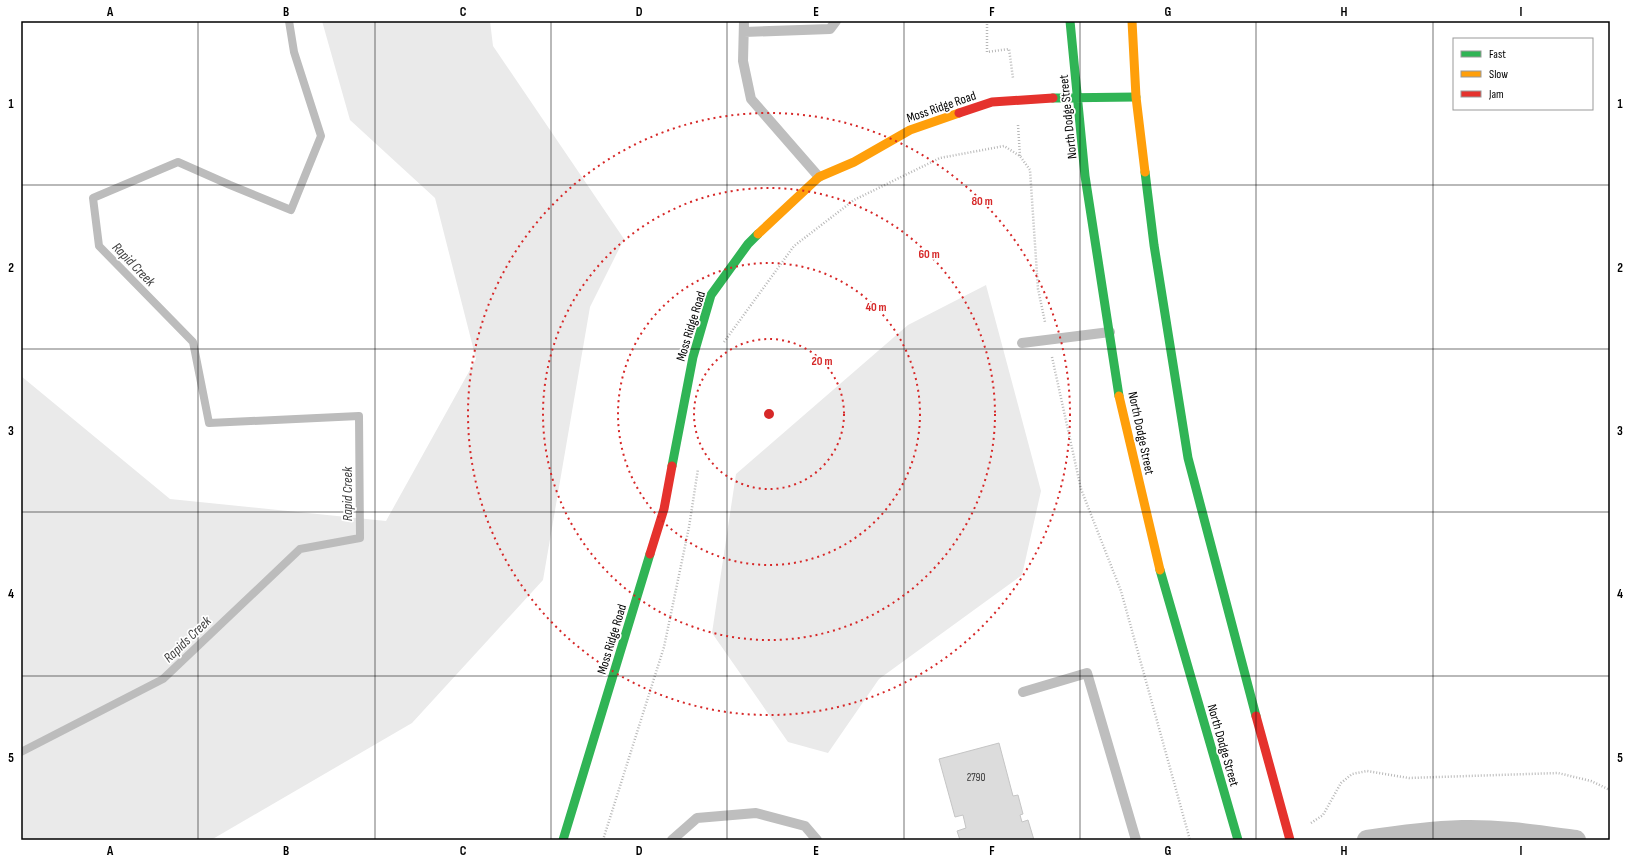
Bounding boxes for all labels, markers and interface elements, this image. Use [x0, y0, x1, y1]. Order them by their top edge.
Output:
text: A [106, 4, 114, 20]
text: B [283, 4, 289, 20]
text: C [460, 4, 467, 20]
text: D [636, 4, 643, 20]
text: E [813, 4, 819, 20]
text: F [989, 4, 995, 20]
text: G [1165, 4, 1172, 20]
text: H [1341, 4, 1348, 20]
text: I [1520, 4, 1523, 20]
legend [1453, 38, 1593, 110]
text: Fast [1489, 47, 1506, 62]
text: Slow [1489, 67, 1508, 82]
street label: North Dodge Street [1056, 74, 1080, 160]
text: Jam [1488, 87, 1504, 102]
street label: Moss Ridge Road [905, 88, 978, 126]
text: 1 [8, 96, 14, 112]
text: 1 [1617, 96, 1623, 112]
text: 80 m [971, 194, 993, 209]
water label: Rapid Creek [109, 239, 159, 290]
text: 60 m [918, 247, 940, 262]
text: 2 [8, 260, 14, 276]
text: 2 [1617, 260, 1623, 276]
street label: Moss Ridge Road [673, 289, 709, 363]
text: 40 m [865, 300, 887, 315]
text: 20 m [812, 354, 832, 369]
street label: North Dodge Street [1124, 390, 1158, 476]
centre of rings [762, 407, 776, 421]
text: 3 [8, 423, 14, 439]
text: 3 [1617, 423, 1623, 439]
water label: Rapid Creek [339, 466, 356, 521]
text: 4 [8, 586, 14, 602]
text: 4 [1617, 586, 1623, 602]
street label: Moss Ridge Road [594, 602, 630, 676]
water label: Rapids Creek [160, 612, 215, 666]
street label: North Dodge Street [1204, 702, 1242, 788]
text: 5 [8, 750, 14, 766]
text: 5 [1617, 750, 1623, 766]
house number: 2790 [967, 771, 985, 784]
text: A [106, 843, 114, 859]
text: B [283, 843, 289, 859]
text: C [460, 843, 467, 859]
text: D [636, 843, 643, 859]
text: E [813, 843, 819, 859]
text: F [989, 843, 995, 859]
text: G [1165, 843, 1172, 859]
text: H [1341, 843, 1348, 859]
text: I [1520, 843, 1523, 859]

